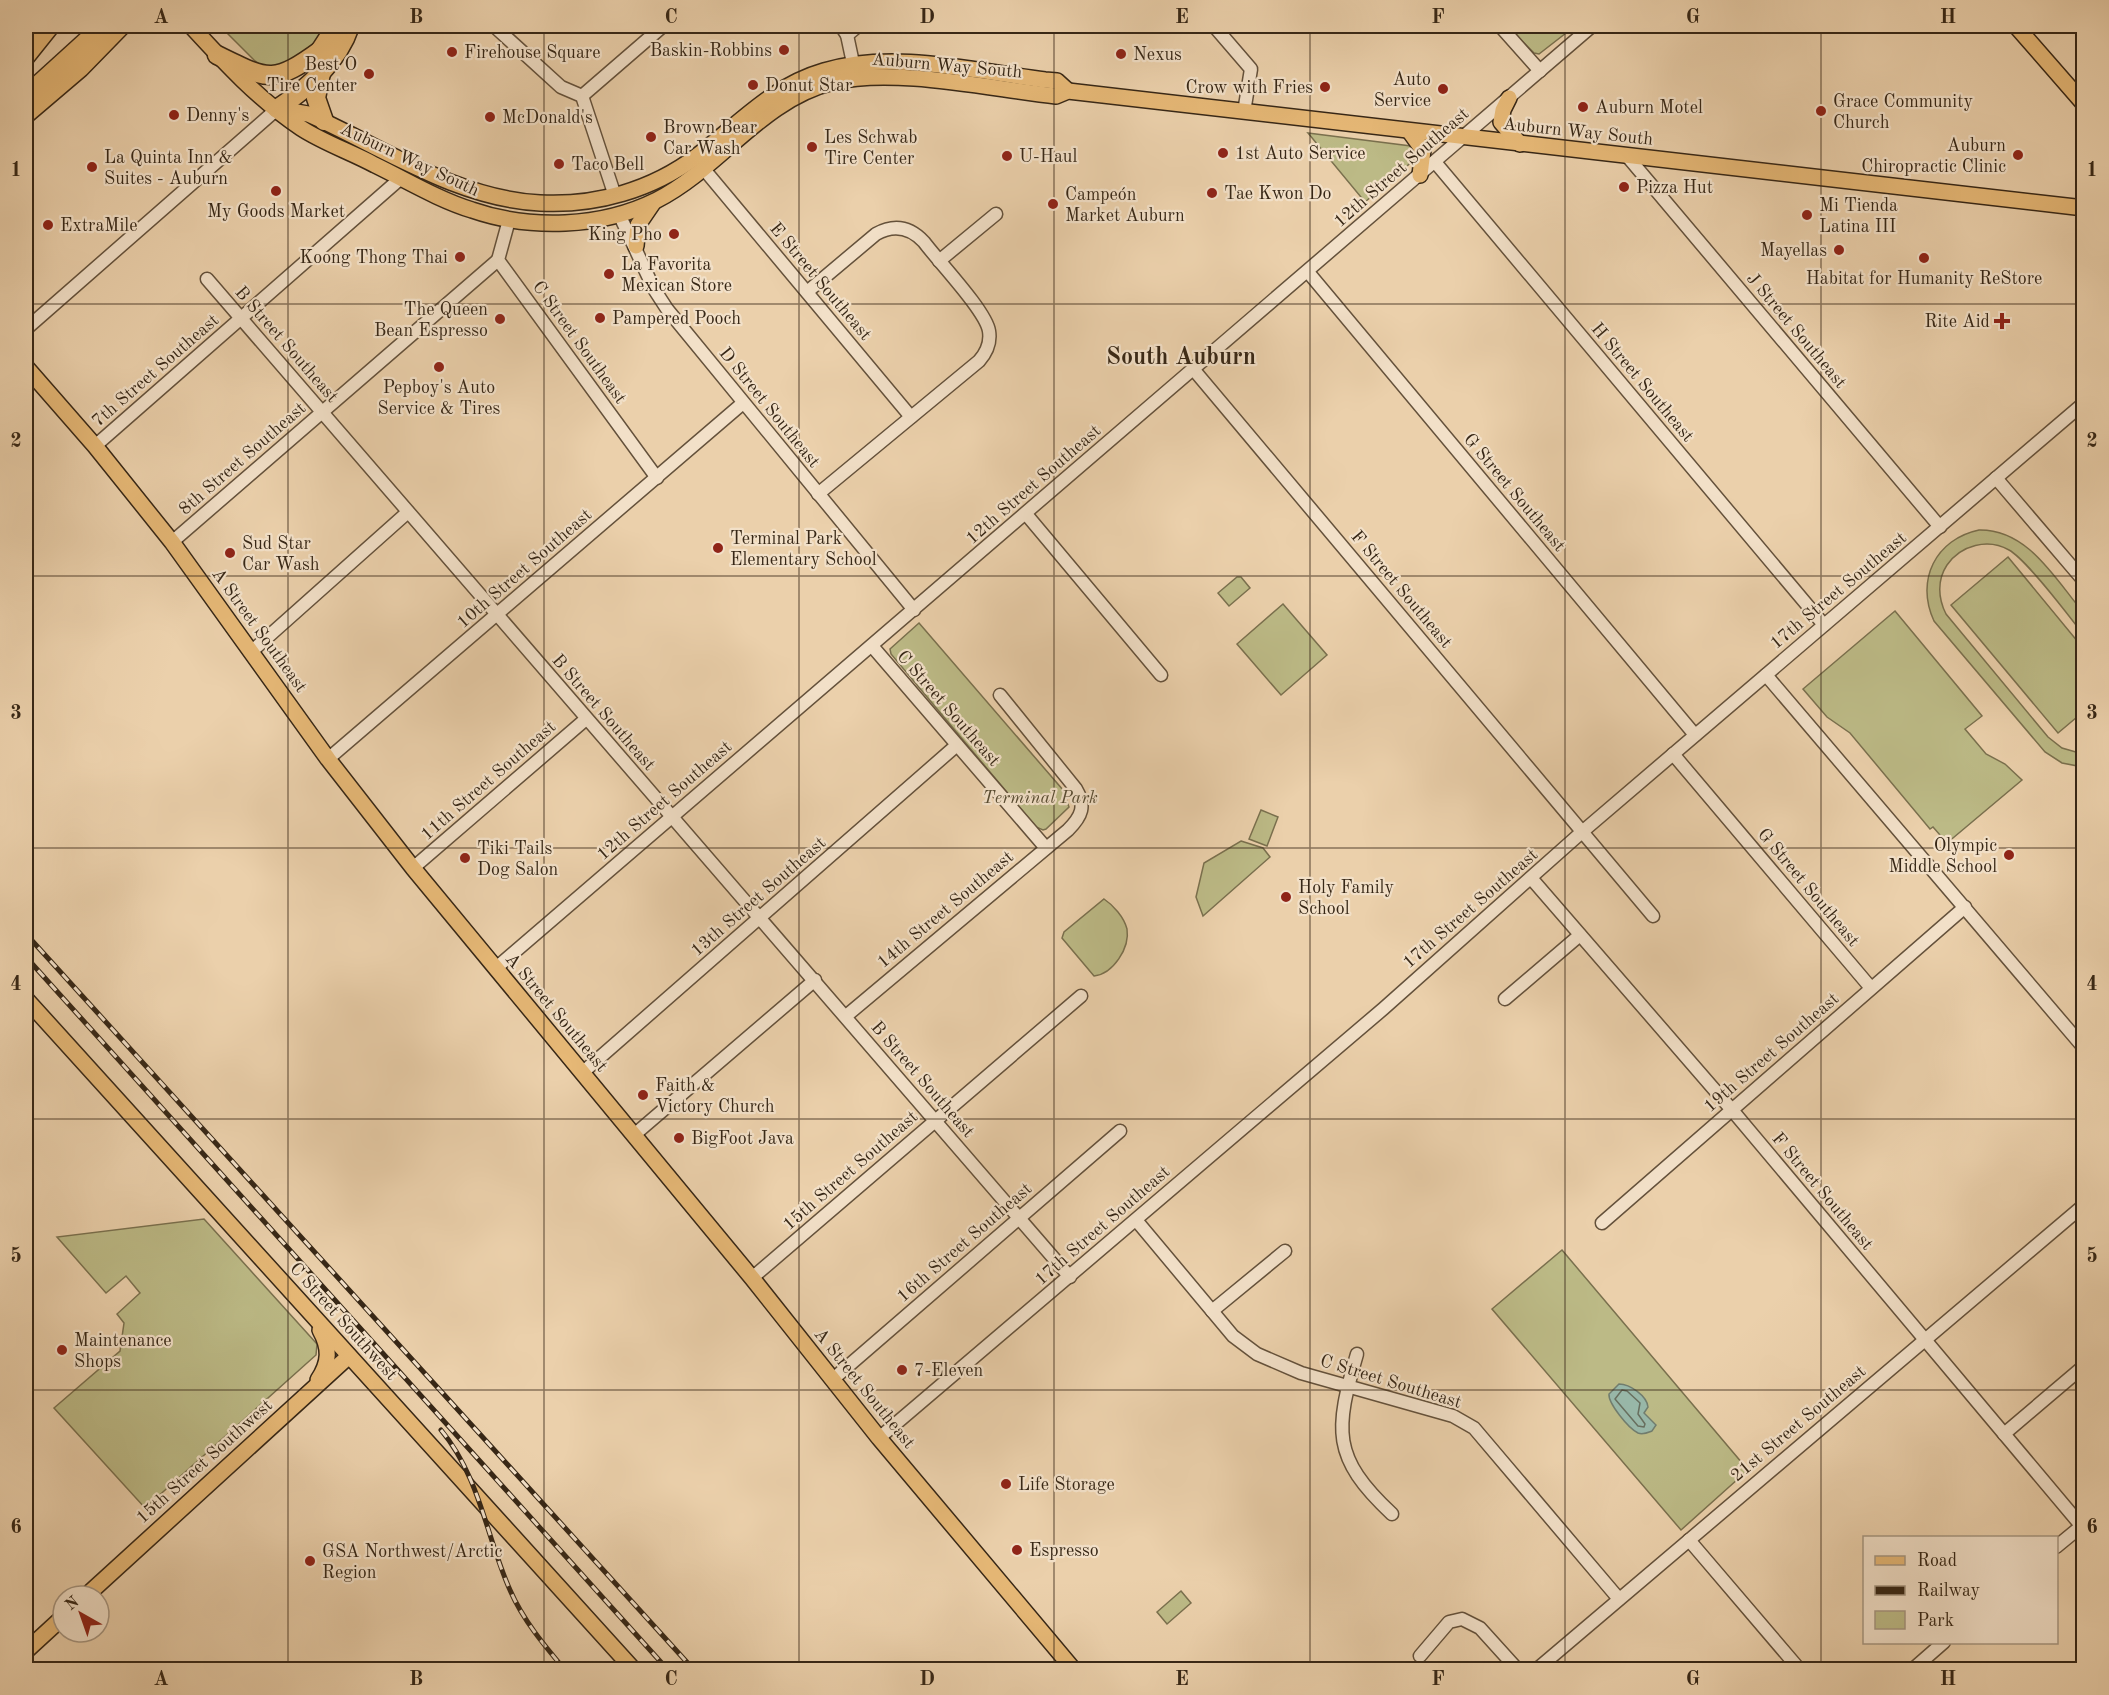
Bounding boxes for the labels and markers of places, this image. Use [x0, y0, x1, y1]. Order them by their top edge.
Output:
place label: Baskin-Robbins [650, 42, 772, 60]
marker: Baskin-Robbins [777, 43, 791, 57]
place label: Firehouse Square [464, 44, 601, 62]
marker: Firehouse Square [445, 45, 459, 59]
place label: Nexus [1133, 46, 1182, 64]
marker: Nexus [1114, 47, 1128, 61]
place label: Best O Tire Center [267, 56, 358, 95]
marker: Best O Tire Center [362, 67, 376, 81]
place label: Auto Service [1374, 71, 1431, 110]
place label: Donut Star [765, 77, 853, 95]
marker: Donut Star [746, 78, 760, 92]
place label: Crow with Fries [1185, 79, 1313, 97]
marker: Crow with Fries [1318, 80, 1332, 94]
marker: Auto Service [1436, 82, 1450, 96]
place label: Grace Community Church [1833, 93, 1973, 132]
place label: Auburn Motel [1595, 99, 1703, 117]
marker: Auburn Motel [1576, 100, 1590, 114]
marker: Grace Community Church [1814, 104, 1828, 118]
place label: Denny's [186, 107, 250, 125]
marker: Denny's [167, 108, 181, 122]
place label: McDonald's [502, 109, 593, 127]
marker: McDonald's [483, 110, 497, 124]
place label: Brown Bear Car Wash [663, 119, 758, 158]
place label: Les Schwab Tire Center [824, 129, 918, 168]
marker: Brown Bear Car Wash [644, 130, 658, 144]
place label: Auburn Chiropractic Clinic [1861, 137, 2006, 176]
marker: Les Schwab Tire Center [805, 140, 819, 154]
place label: 1st Auto Service [1235, 145, 1366, 163]
marker: 1st Auto Service [1216, 146, 1230, 160]
place label: U-Haul [1019, 148, 1077, 166]
marker: Auburn Chiropractic Clinic [2011, 148, 2025, 162]
place label: La Quinta Inn & Suites - Auburn [104, 149, 233, 188]
marker: U-Haul [1000, 149, 1014, 163]
place label: Taco Bell [571, 156, 644, 174]
marker: Taco Bell [552, 157, 566, 171]
marker: La Quinta Inn & Suites - Auburn [85, 160, 99, 174]
place label: Pizza Hut [1636, 179, 1713, 197]
marker: Pizza Hut [1617, 180, 1631, 194]
marker: My Goods Market [269, 184, 283, 198]
place label: Tae Kwon Do [1224, 185, 1332, 203]
place label: Campeón Market Auburn [1065, 186, 1185, 225]
marker: Tae Kwon Do [1205, 186, 1219, 200]
marker: Campeón Market Auburn [1046, 197, 1060, 211]
place label: Mi Tienda Latina III [1819, 197, 1898, 236]
place label: My Goods Market [207, 203, 345, 221]
marker: Mi Tienda Latina III [1800, 208, 1814, 222]
place label: ExtraMile [60, 217, 137, 235]
marker: ExtraMile [41, 218, 55, 232]
place label: King Pho [588, 226, 662, 244]
marker: King Pho [667, 227, 681, 241]
place label: Mayellas [1760, 242, 1827, 260]
marker: Mayellas [1832, 243, 1846, 257]
place label: Koong Thong Thai [300, 249, 448, 267]
marker: Koong Thong Thai [453, 250, 467, 264]
marker: Habitat for Humanity ReStore [1917, 251, 1931, 265]
place label: La Favorita Mexican Store [621, 256, 732, 295]
marker: La Favorita Mexican Store [602, 267, 616, 281]
place label: Habitat for Humanity ReStore [1806, 270, 2042, 288]
place label: The Queen Bean Espresso [374, 301, 488, 340]
place label: Pampered Pooch [612, 310, 741, 328]
marker: Pampered Pooch [593, 311, 607, 325]
marker: The Queen Bean Espresso [493, 312, 507, 326]
place label: Rite Aid [1925, 313, 1990, 331]
marker: Rite Aid [1995, 314, 2009, 328]
marker: Pepboy's Auto Service & Tires [432, 360, 446, 374]
place label: Pepboy's Auto Service & Tires [378, 379, 501, 418]
place label: Terminal Park Elementary School [730, 530, 877, 569]
place label: Sud Star Car Wash [242, 535, 320, 574]
marker: Terminal Park Elementary School [711, 541, 725, 555]
marker: Sud Star Car Wash [223, 546, 237, 560]
place label: Olympic Middle School [1889, 837, 1997, 876]
place label: Tiki Tails Dog Salon [477, 840, 559, 879]
marker: Olympic Middle School [2002, 848, 2016, 862]
marker: Tiki Tails Dog Salon [458, 851, 472, 865]
place label: Holy Family School [1298, 879, 1394, 918]
marker: Holy Family School [1279, 890, 1293, 904]
place label: Faith & Victory Church [655, 1077, 775, 1116]
marker: Faith & Victory Church [636, 1088, 650, 1102]
place label: BigFoot Java [691, 1130, 794, 1148]
marker: BigFoot Java [672, 1131, 686, 1145]
place label: Maintenance Shops [74, 1332, 172, 1371]
marker: Maintenance Shops [55, 1343, 69, 1357]
place label: 7-Eleven [914, 1362, 984, 1380]
marker: 7-Eleven [895, 1363, 909, 1377]
place label: Life Storage [1018, 1476, 1115, 1494]
marker: Life Storage [999, 1477, 1013, 1491]
place label: Espresso [1029, 1542, 1099, 1560]
place label: GSA Northwest/Arctic Region [322, 1543, 502, 1582]
marker: Espresso [1010, 1543, 1024, 1557]
marker: GSA Northwest/Arctic Region [303, 1554, 317, 1568]

